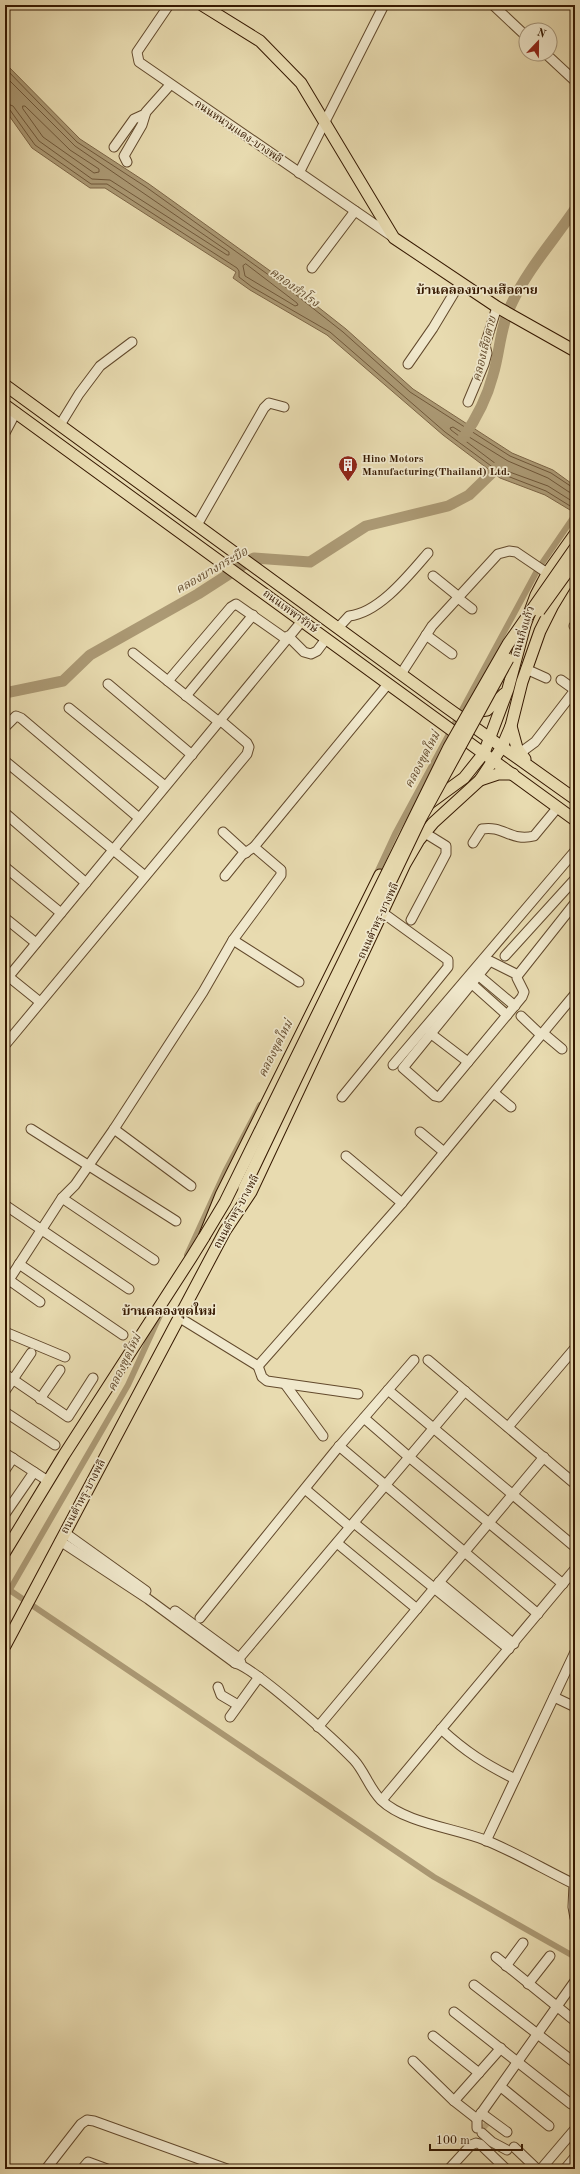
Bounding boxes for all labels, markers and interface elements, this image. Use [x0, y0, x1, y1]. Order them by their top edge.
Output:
north arrow [518, 22, 558, 62]
text: N [535, 27, 548, 41]
street label: ถนนหนามแดง-บางพลี [192, 97, 285, 166]
water label: คลองสำโรง [267, 263, 324, 310]
district label: บ้านคลองบางเสือตาย [416, 283, 538, 297]
water label: คลองเสือตาย [470, 314, 499, 383]
building icon: Hino Motors Manufacturing(Thailand) Ltd. [337, 454, 359, 482]
place label: Hino Motors Manufacturing(Thailand) Ltd. [362, 454, 510, 478]
water label: คลองบางกระบือ [174, 544, 251, 596]
street label: ถนนเทพารักษ์ [260, 587, 321, 636]
street label: ถนนกิ่งแก้ว [507, 604, 537, 659]
water label: คลองขุดใหม่ [400, 726, 445, 791]
street label: ถนนตำหรุ-บางพลี [355, 880, 402, 961]
water label: คลองขุดใหม่ [253, 1015, 297, 1080]
street label: ถนนตำหรุ-บางพลี [210, 1172, 263, 1251]
district label: บ้านคลองขุดใหม่ [122, 1302, 216, 1319]
water label: คลองขุดใหม่ [102, 1329, 146, 1394]
street label: ถนนตำหรุ-บางพลี [58, 1457, 109, 1536]
scale bar [430, 2126, 522, 2152]
text: 100 m [436, 2135, 470, 2147]

